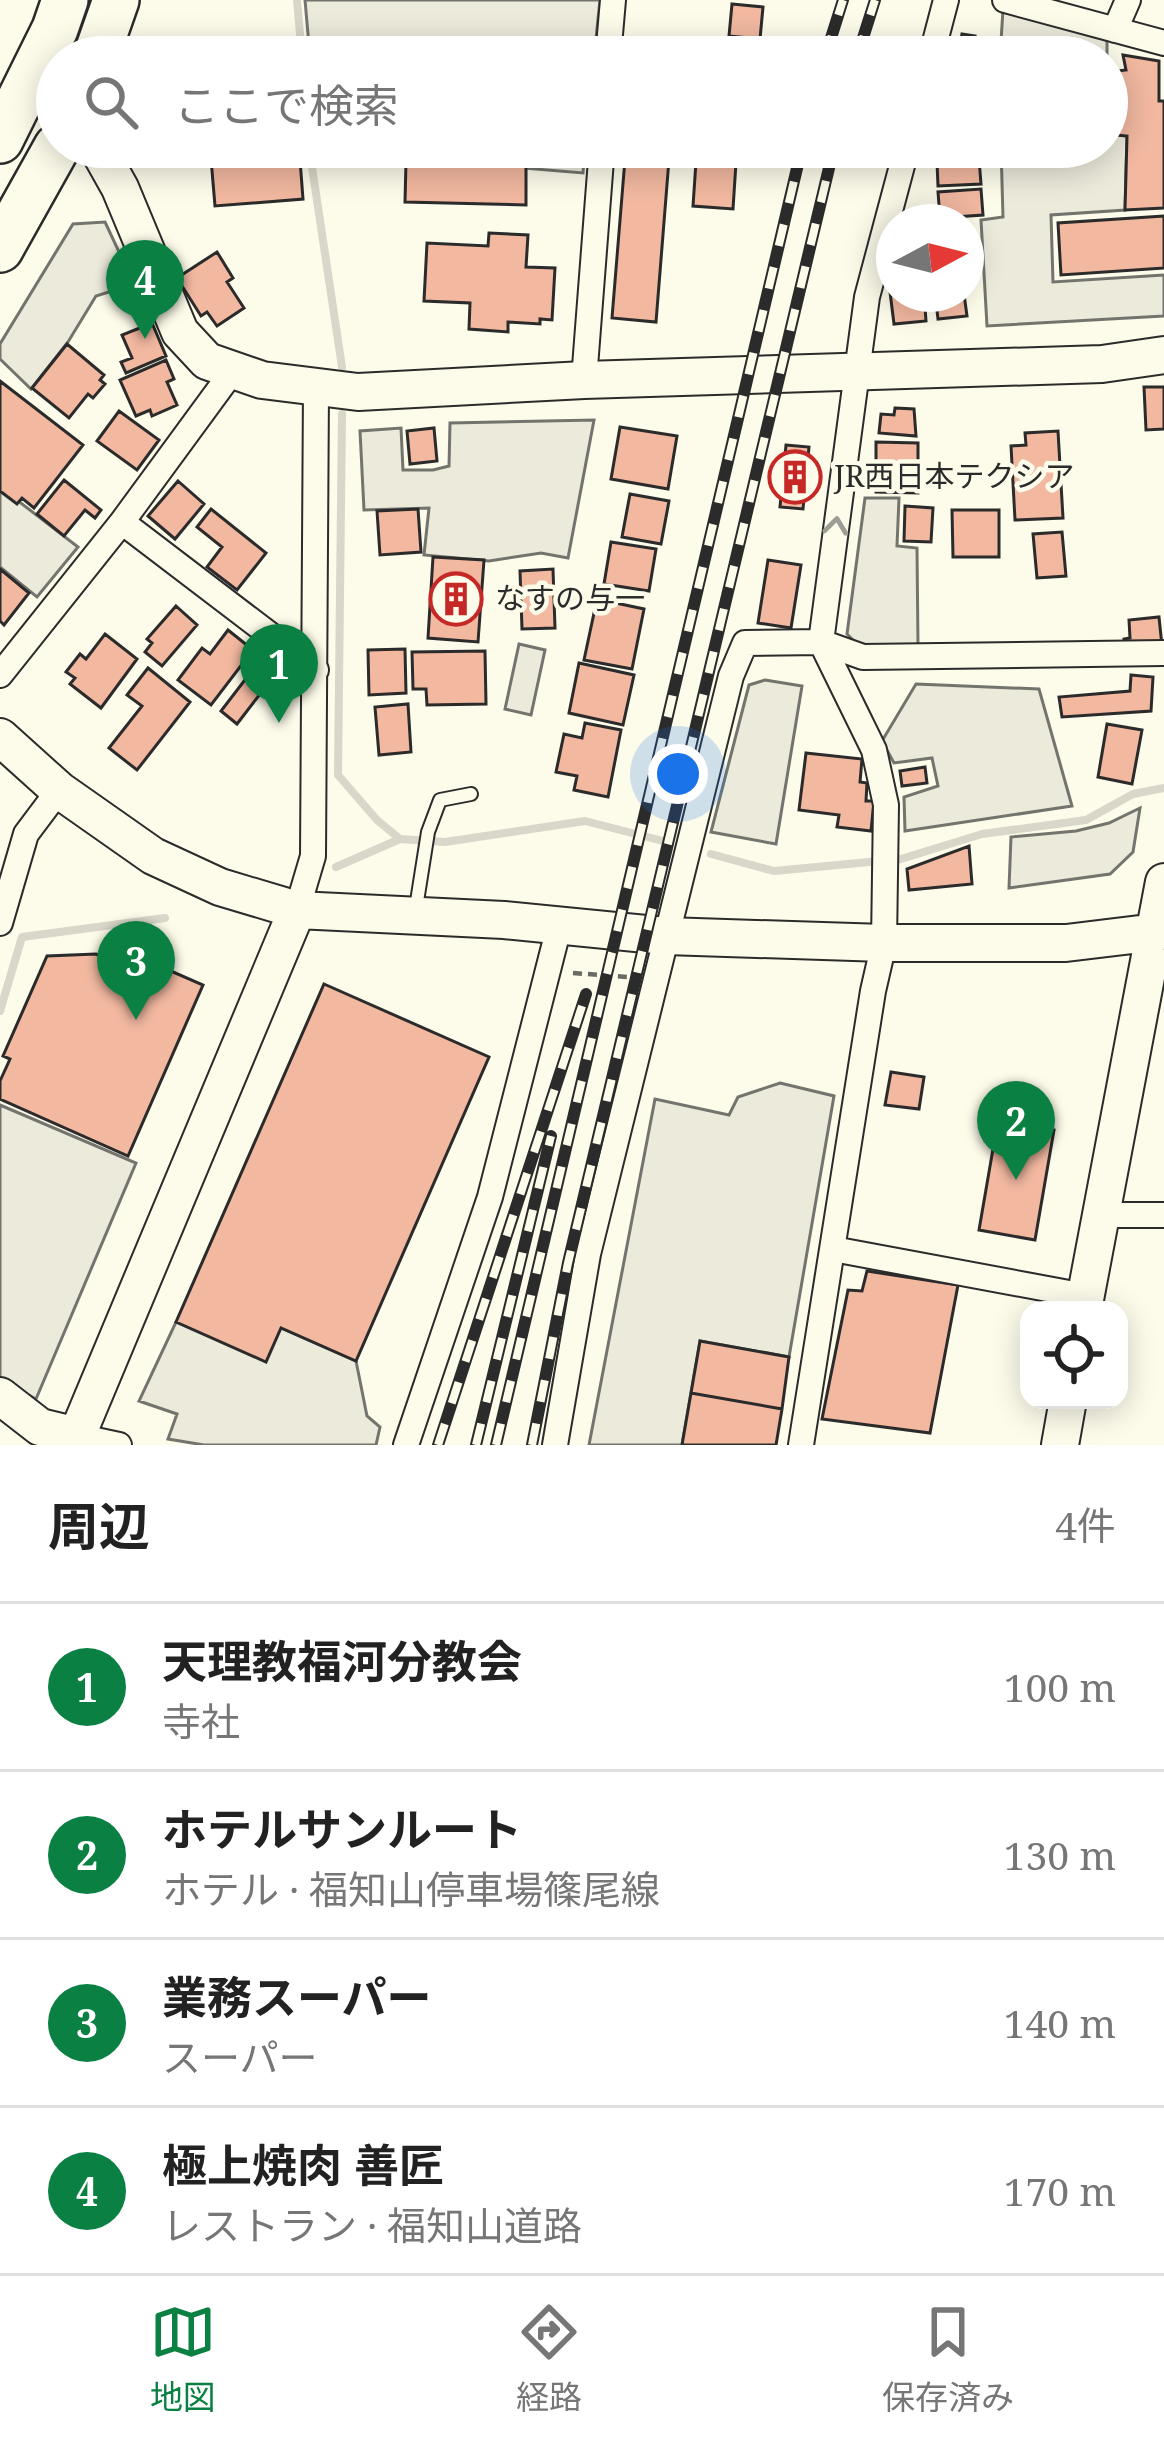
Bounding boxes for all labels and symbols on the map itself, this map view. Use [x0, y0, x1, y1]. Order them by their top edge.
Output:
north arrow [876, 204, 984, 312]
pin: 4 [106, 240, 184, 339]
building icon: JR西日本テクシア [767, 449, 823, 505]
place label: JR西日本テクシア [833, 455, 1074, 496]
one-way arrow [822, 516, 848, 536]
building icon: なすの与一 [428, 571, 484, 627]
place label: なすの与一 [495, 577, 645, 618]
pin: 1 [240, 624, 318, 723]
your location [648, 744, 708, 804]
pin: 3 [97, 921, 175, 1020]
pin: 2 [977, 1081, 1055, 1180]

